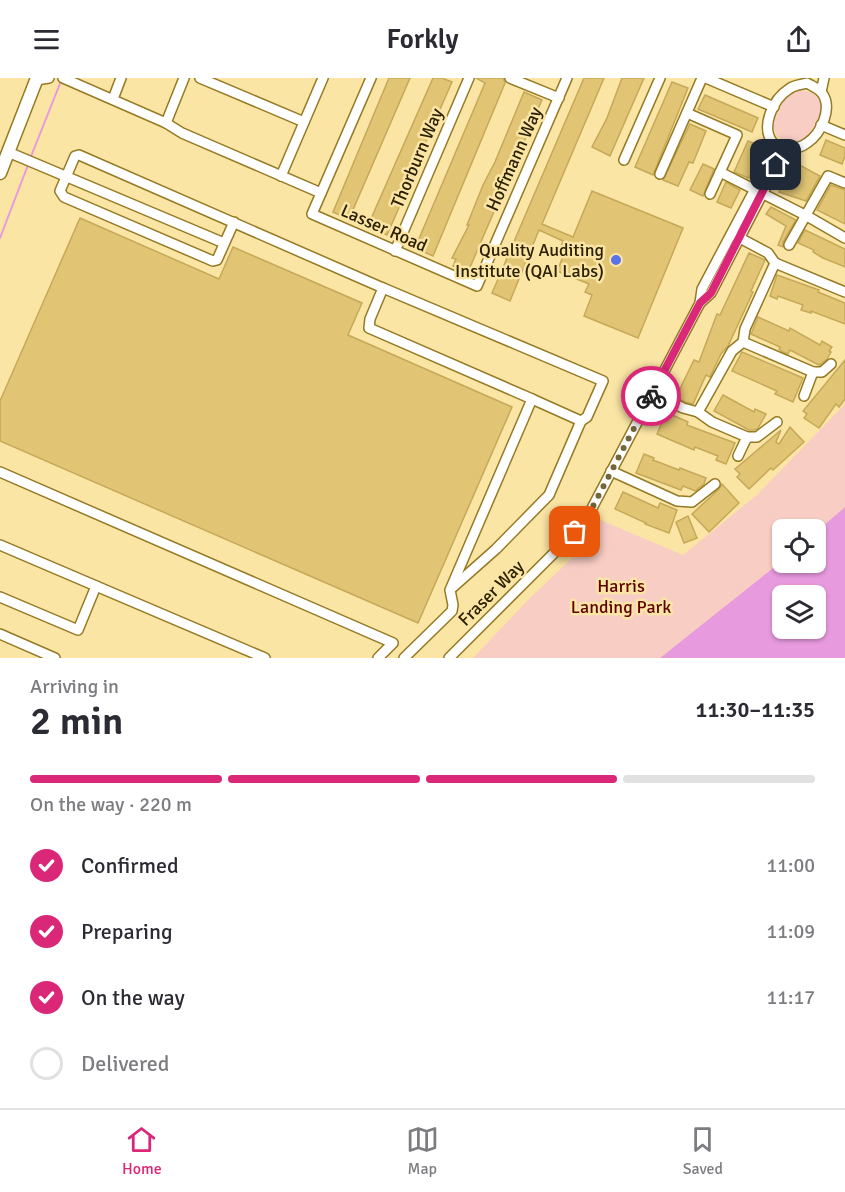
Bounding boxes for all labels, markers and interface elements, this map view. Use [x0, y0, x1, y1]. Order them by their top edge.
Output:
icon: menu [30, 23, 63, 56]
text: Forkly [386, 23, 459, 56]
icon: share [782, 23, 815, 56]
street label: Hoffmann Way [481, 103, 547, 215]
street label: Thorburn Way [386, 104, 448, 211]
pin [750, 139, 801, 190]
icon: home [759, 148, 792, 181]
street label: Lasser Road [337, 199, 431, 257]
place label: Quality Auditing Institute (QAI Labs) [455, 239, 604, 282]
marker: Quality Auditing Institute (QAI Labs) [609, 253, 623, 267]
courier [621, 366, 681, 426]
icon: bike [635, 380, 668, 413]
pin [549, 506, 600, 557]
icon: bag [558, 515, 591, 548]
map controls [772, 519, 826, 639]
button: locate [772, 519, 826, 573]
street label: Fraser Way [454, 555, 529, 630]
park label: Harris Landing Park [571, 575, 671, 618]
button: layers [772, 585, 826, 639]
text: Arriving in [30, 674, 119, 699]
text: 11:30–11:35 [696, 696, 815, 723]
text: 2 min [30, 697, 123, 745]
text: On the way · 220 m [30, 792, 192, 817]
icon: check [30, 849, 63, 882]
text: Confirmed [81, 852, 179, 879]
text: 11:00 [766, 853, 815, 878]
icon: check [30, 915, 63, 948]
text: Preparing [81, 918, 173, 945]
text: 11:09 [766, 919, 815, 944]
icon: check [30, 981, 63, 1014]
text: On the way [81, 984, 185, 1011]
text: 11:17 [766, 985, 815, 1010]
text: Delivered [81, 1050, 169, 1077]
tab: Home [122, 1123, 162, 1179]
tab: Map [406, 1123, 439, 1179]
tab: Saved [683, 1123, 723, 1179]

